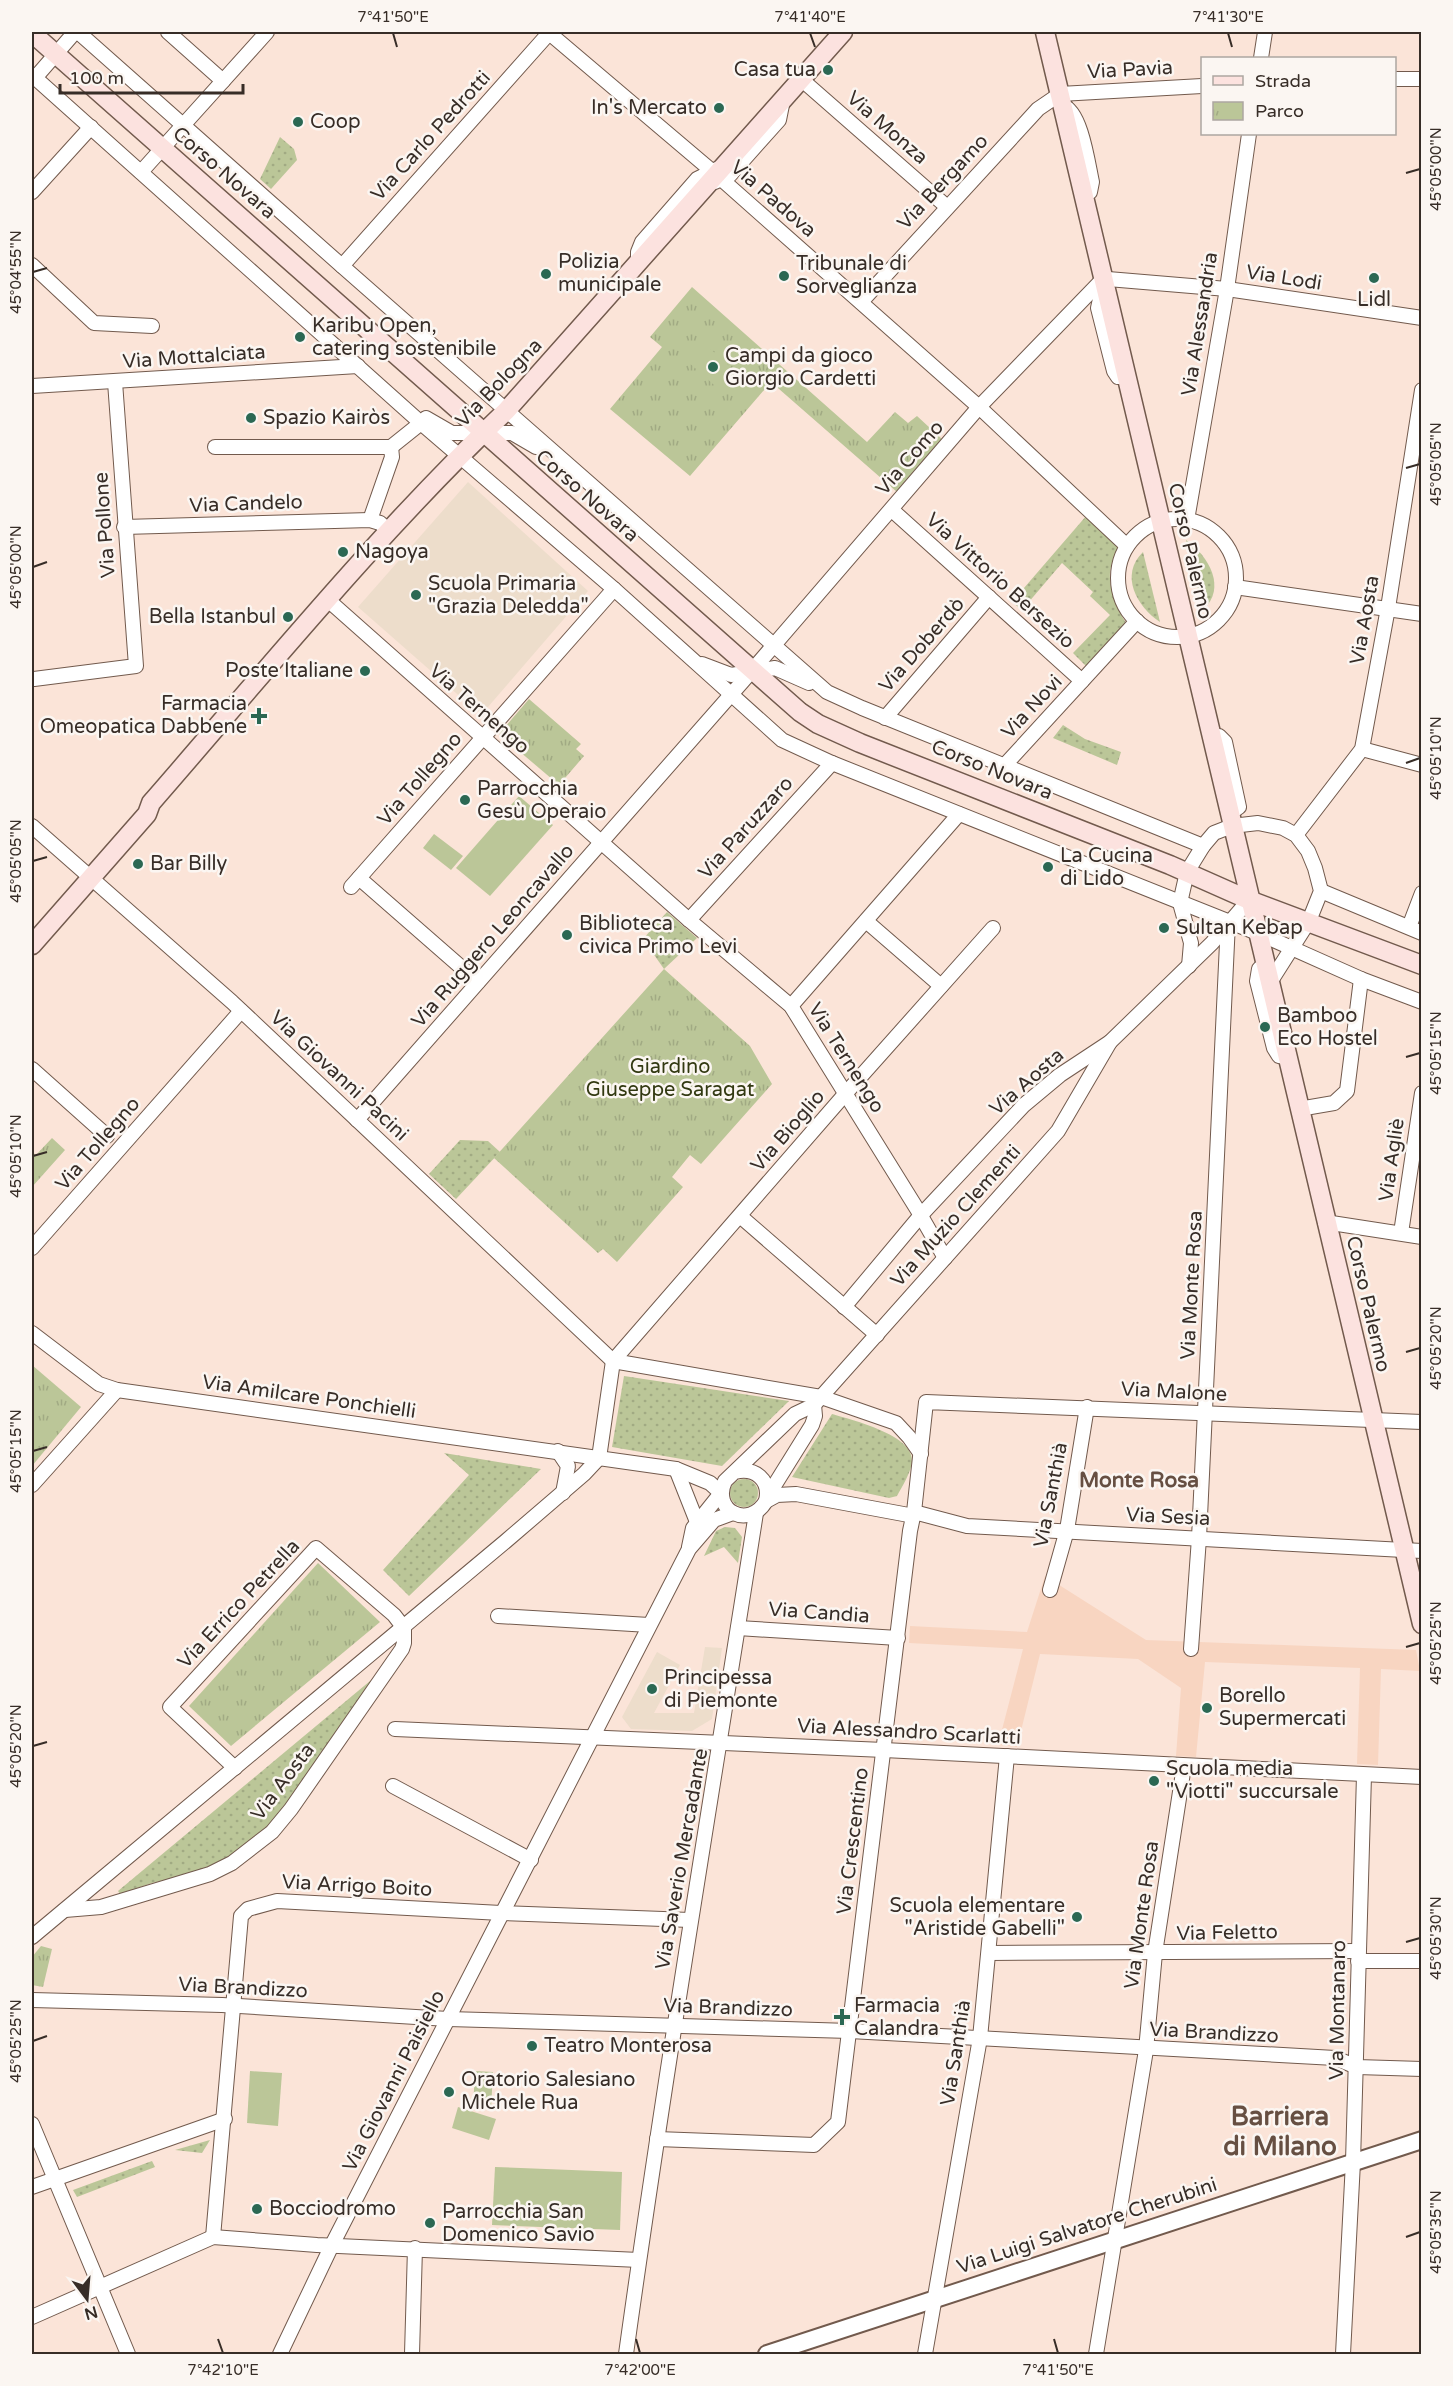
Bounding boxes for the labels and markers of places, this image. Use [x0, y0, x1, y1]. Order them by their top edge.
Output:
place label: Casa tua [734, 58, 816, 82]
marker: Casa tua [821, 63, 835, 77]
place label: In's Mercato [591, 96, 707, 120]
marker: In's Mercato [712, 101, 726, 115]
place label: Coop [310, 110, 361, 134]
marker: Coop [291, 115, 305, 129]
place label: Polizia municipale [558, 250, 661, 297]
place label: Tribunale di Sorveglianza [796, 252, 917, 299]
marker: Polizia municipale [539, 267, 553, 281]
marker: Tribunale di Sorveglianza [777, 269, 791, 283]
marker: Lidl [1367, 271, 1381, 285]
place label: Lidl [1357, 288, 1391, 312]
place label: Karibu Open, catering sostenibile [312, 314, 496, 361]
marker: Karibu Open, catering sostenibile [293, 330, 307, 344]
place label: Campi da gioco Giorgio Cardetti [725, 344, 876, 391]
marker: Campi da gioco Giorgio Cardetti [706, 360, 720, 374]
place label: Spazio Kairòs [263, 406, 390, 430]
marker: Spazio Kairòs [244, 411, 258, 425]
place label: Nagoya [355, 540, 429, 564]
marker: Nagoya [336, 545, 350, 559]
place label: Scuola Primaria "Grazia Deledda" [428, 572, 589, 619]
marker: Scuola Primaria "Grazia Deledda" [409, 588, 423, 602]
place label: Bella Istanbul [149, 605, 276, 629]
marker: Bella Istanbul [281, 610, 295, 624]
place label: Poste Italiane [225, 659, 353, 683]
marker: Poste Italiane [358, 664, 372, 678]
place label: Farmacia Omeopatica Dabbene [40, 692, 247, 739]
marker: Farmacia Omeopatica Dabbene [252, 709, 266, 723]
place label: Parrocchia Gesù Operaio [477, 777, 606, 824]
marker: Parrocchia Gesù Operaio [458, 793, 472, 807]
place label: La Cucina di Lido [1060, 844, 1153, 891]
place label: Bar Billy [150, 852, 228, 876]
marker: Bar Billy [131, 857, 145, 871]
marker: La Cucina di Lido [1041, 860, 1055, 874]
place label: Biblioteca civica Primo Levi [579, 912, 737, 959]
place label: Sultan Kebap [1176, 916, 1303, 940]
marker: Sultan Kebap [1157, 921, 1171, 935]
marker: Biblioteca civica Primo Levi [560, 928, 574, 942]
place label: Bamboo Eco Hostel [1277, 1004, 1378, 1051]
marker: Bamboo Eco Hostel [1258, 1020, 1272, 1034]
place label: Principessa di Piemonte [664, 1666, 778, 1713]
marker: Principessa di Piemonte [645, 1682, 659, 1696]
place label: Borello Supermercati [1219, 1684, 1346, 1731]
marker: Borello Supermercati [1200, 1701, 1214, 1715]
place label: Scuola media "Viotti" succursale [1166, 1757, 1339, 1804]
marker: Scuola media "Viotti" succursale [1147, 1774, 1161, 1788]
place label: Scuola elementare "Aristide Gabelli" [889, 1894, 1065, 1941]
marker: Scuola elementare "Aristide Gabelli" [1070, 1910, 1084, 1924]
place label: Farmacia Calandra [854, 1994, 940, 2041]
marker: Farmacia Calandra [835, 2010, 849, 2024]
place label: Teatro Monterosa [544, 2034, 712, 2058]
marker: Teatro Monterosa [525, 2039, 539, 2053]
place label: Oratorio Salesiano Michele Rua [461, 2068, 635, 2115]
marker: Oratorio Salesiano Michele Rua [442, 2085, 456, 2099]
place label: Bocciodromo [269, 2197, 396, 2221]
place label: Parrocchia San Domenico Savio [442, 2200, 595, 2247]
marker: Bocciodromo [250, 2202, 264, 2216]
marker: Parrocchia San Domenico Savio [423, 2216, 437, 2230]

